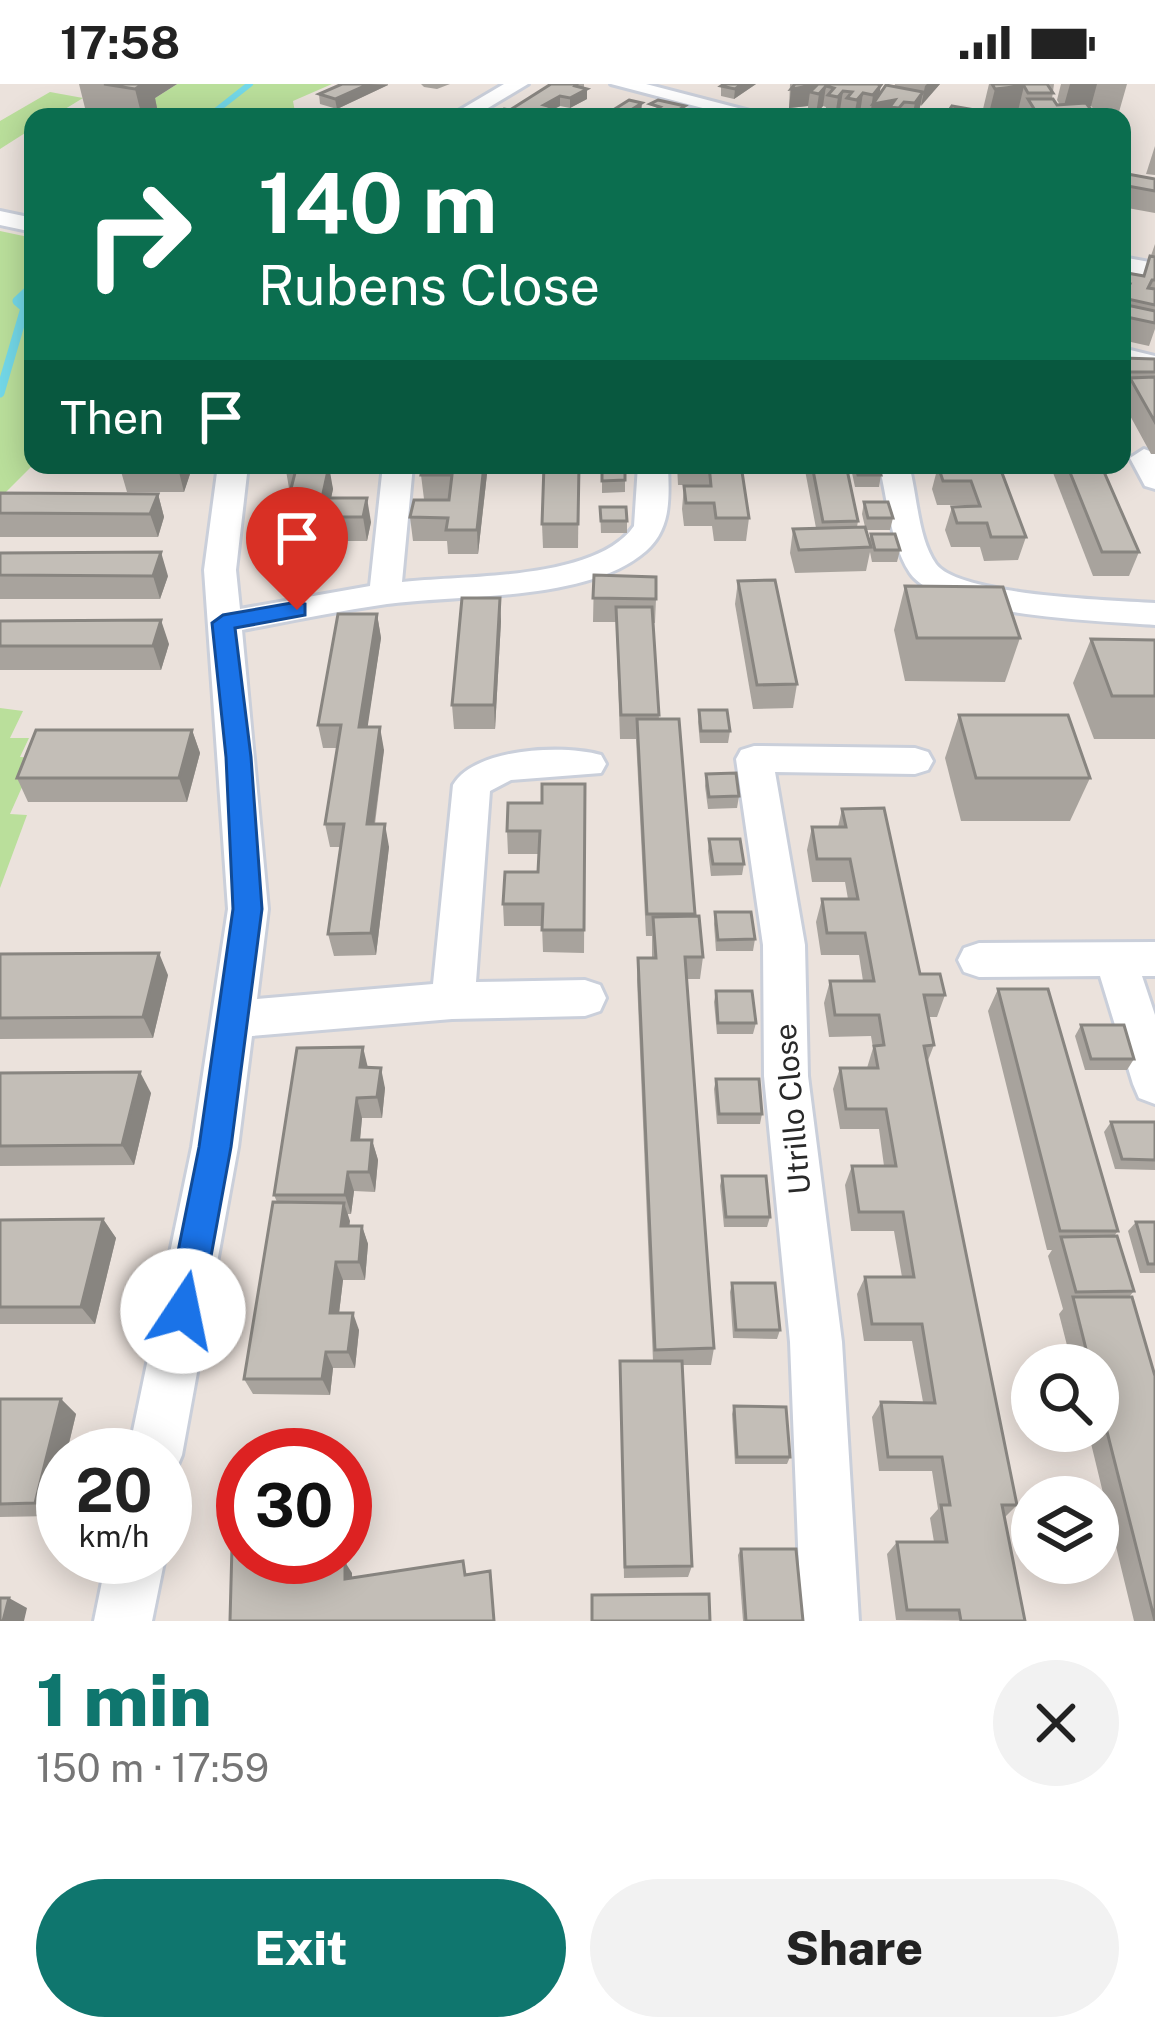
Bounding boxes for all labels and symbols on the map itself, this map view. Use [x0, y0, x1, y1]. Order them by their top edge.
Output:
pin [246, 487, 348, 610]
street label: Utrillo Close [767, 1022, 817, 1196]
position arrow [120, 1248, 246, 1374]
speed limit sign: 30 [216, 1428, 372, 1584]

